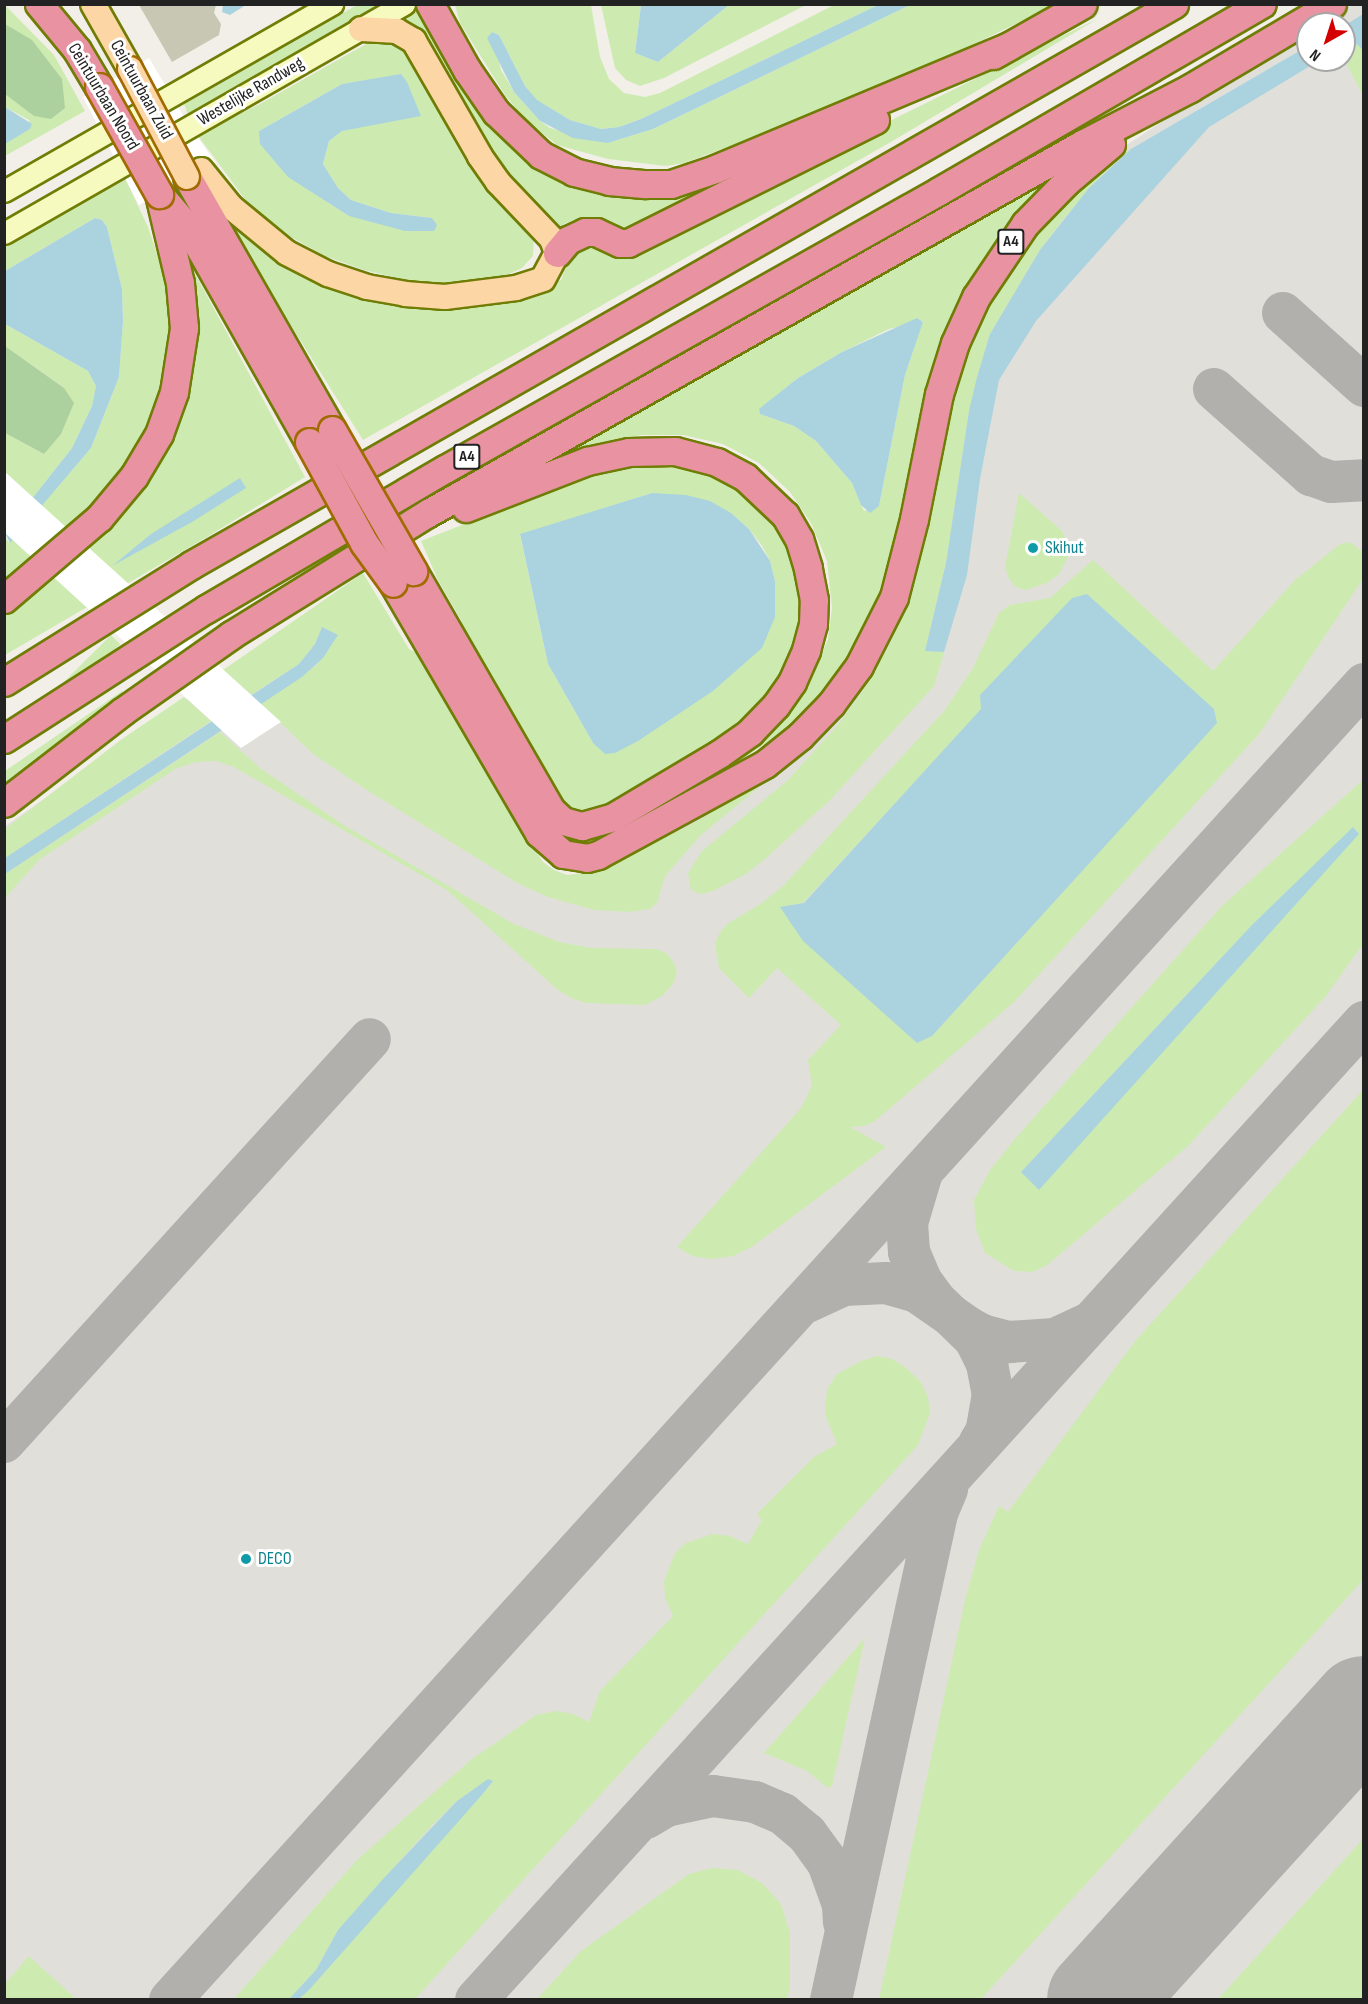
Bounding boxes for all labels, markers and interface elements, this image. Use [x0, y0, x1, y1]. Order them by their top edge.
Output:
north arrow [1296, 12, 1356, 72]
street label: Ceintuurbaan Zuid [105, 37, 177, 143]
street label: Ceintuurbaan Noord [63, 40, 143, 154]
text: N [1306, 45, 1325, 65]
street label: Westelijke Randweg [194, 53, 308, 131]
road number: A4 [996, 229, 1026, 255]
road number: A4 [452, 444, 482, 470]
place label: Skihut [1045, 537, 1084, 559]
marker: Skihut [1026, 541, 1040, 555]
place label: DECO [258, 1548, 292, 1570]
marker: DECO [239, 1552, 253, 1566]

